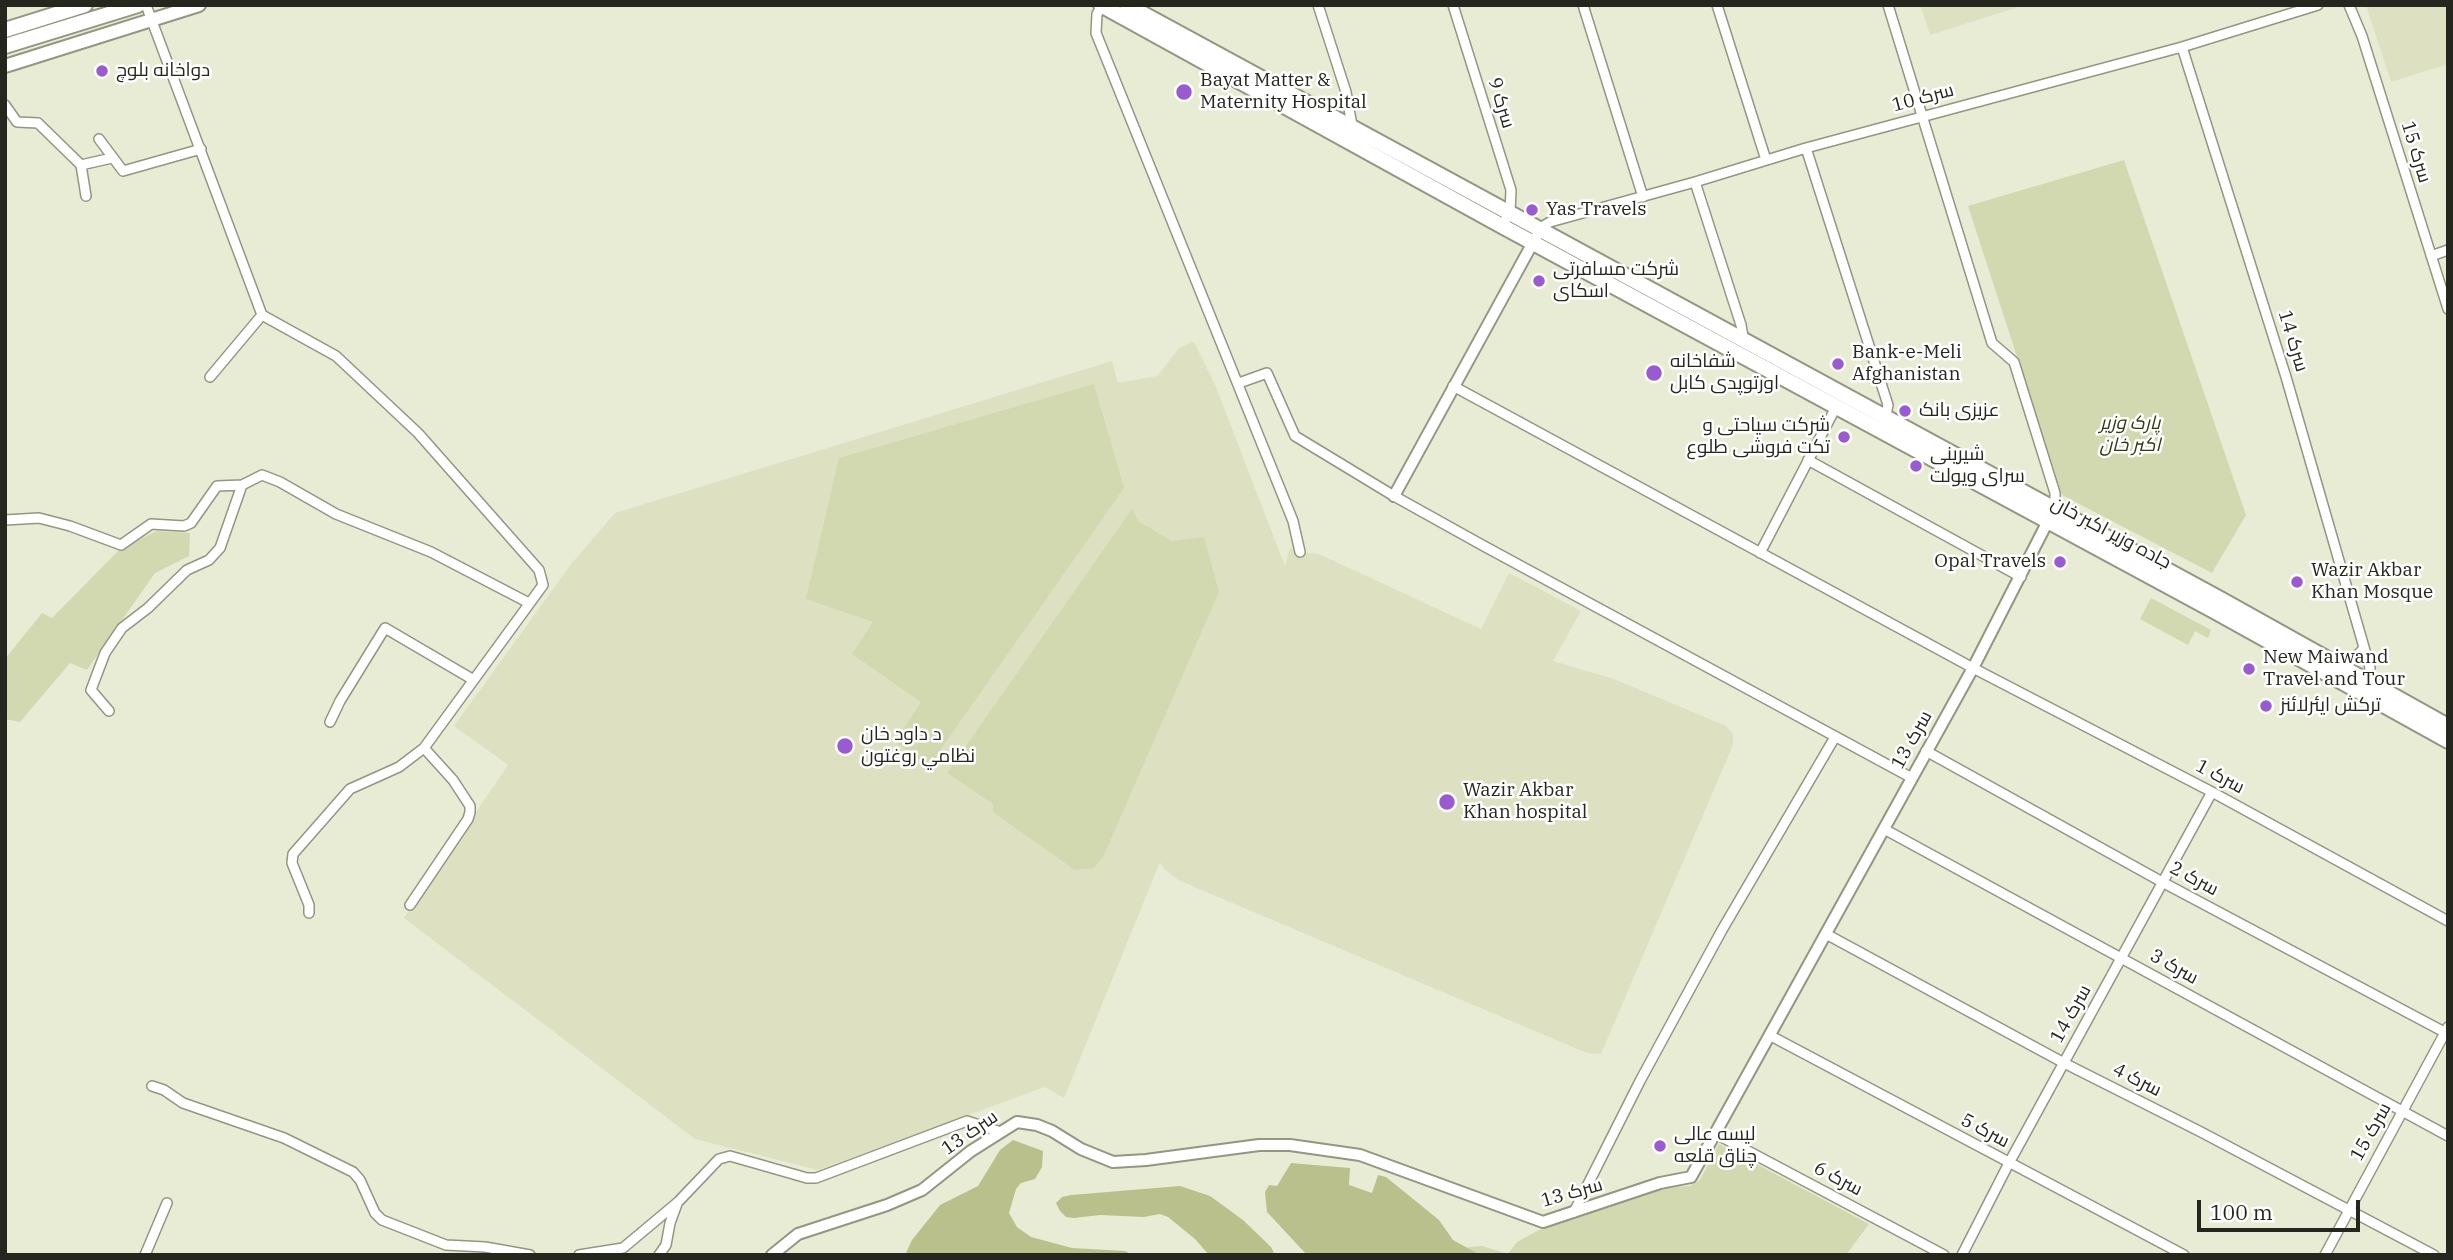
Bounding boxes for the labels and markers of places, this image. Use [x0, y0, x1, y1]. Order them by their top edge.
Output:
place label: دواخانه بلوچ [116, 60, 210, 82]
marker: دواخانه بلوچ [94, 63, 110, 79]
place label: Bayat Matter & Maternity Hospital [1200, 70, 1367, 114]
marker: Bayat Matter & Maternity Hospital [1174, 82, 1194, 102]
place label: Yas Travels [1546, 199, 1647, 221]
marker: Yas Travels [1524, 202, 1540, 218]
place label: شرکت مسافرتی اسکای [1553, 259, 1679, 303]
marker: شرکت مسافرتی اسکای [1531, 273, 1547, 289]
place label: Bank-e-Meli Afghanistan [1852, 342, 1962, 386]
place label: شفاخانه اورتوپدی کابل [1670, 351, 1779, 395]
marker: Bank-e-Meli Afghanistan [1830, 356, 1846, 372]
marker: شفاخانه اورتوپدی کابل [1644, 363, 1664, 383]
place label: عزیزی بانک [1919, 400, 1999, 422]
marker: عزیزی بانک [1897, 403, 1913, 419]
place label: شرکت سیاحتی و تکت فروشی طلوع [1687, 415, 1830, 459]
marker: شرکت سیاحتی و تکت فروشی طلوع [1836, 429, 1852, 445]
place label: شیرینی سرای ویولت [1930, 444, 2025, 488]
marker: شیرینی سرای ویولت [1908, 458, 1924, 474]
place label: Opal Travels [1934, 551, 2046, 573]
marker: Opal Travels [2052, 554, 2068, 570]
place label: Wazir Akbar Khan Mosque [2311, 560, 2433, 604]
marker: Wazir Akbar Khan Mosque [2289, 574, 2305, 590]
place label: New Maiwand Travel and Tour [2263, 647, 2405, 691]
marker: New Maiwand Travel and Tour [2241, 661, 2257, 677]
place label: ترکش ایئرلائنز [2280, 695, 2381, 717]
marker: ترکش ایئرلائنز [2258, 698, 2274, 714]
place label: د داود خان نظامي روغتون [861, 724, 975, 768]
marker: د داود خان نظامي روغتون [835, 736, 855, 756]
place label: Wazir Akbar Khan hospital [1463, 780, 1587, 824]
marker: Wazir Akbar Khan hospital [1437, 792, 1457, 812]
place label: لیسه عالی چناق قلعه [1674, 1124, 1757, 1168]
marker: لیسه عالی چناق قلعه [1652, 1138, 1668, 1154]

